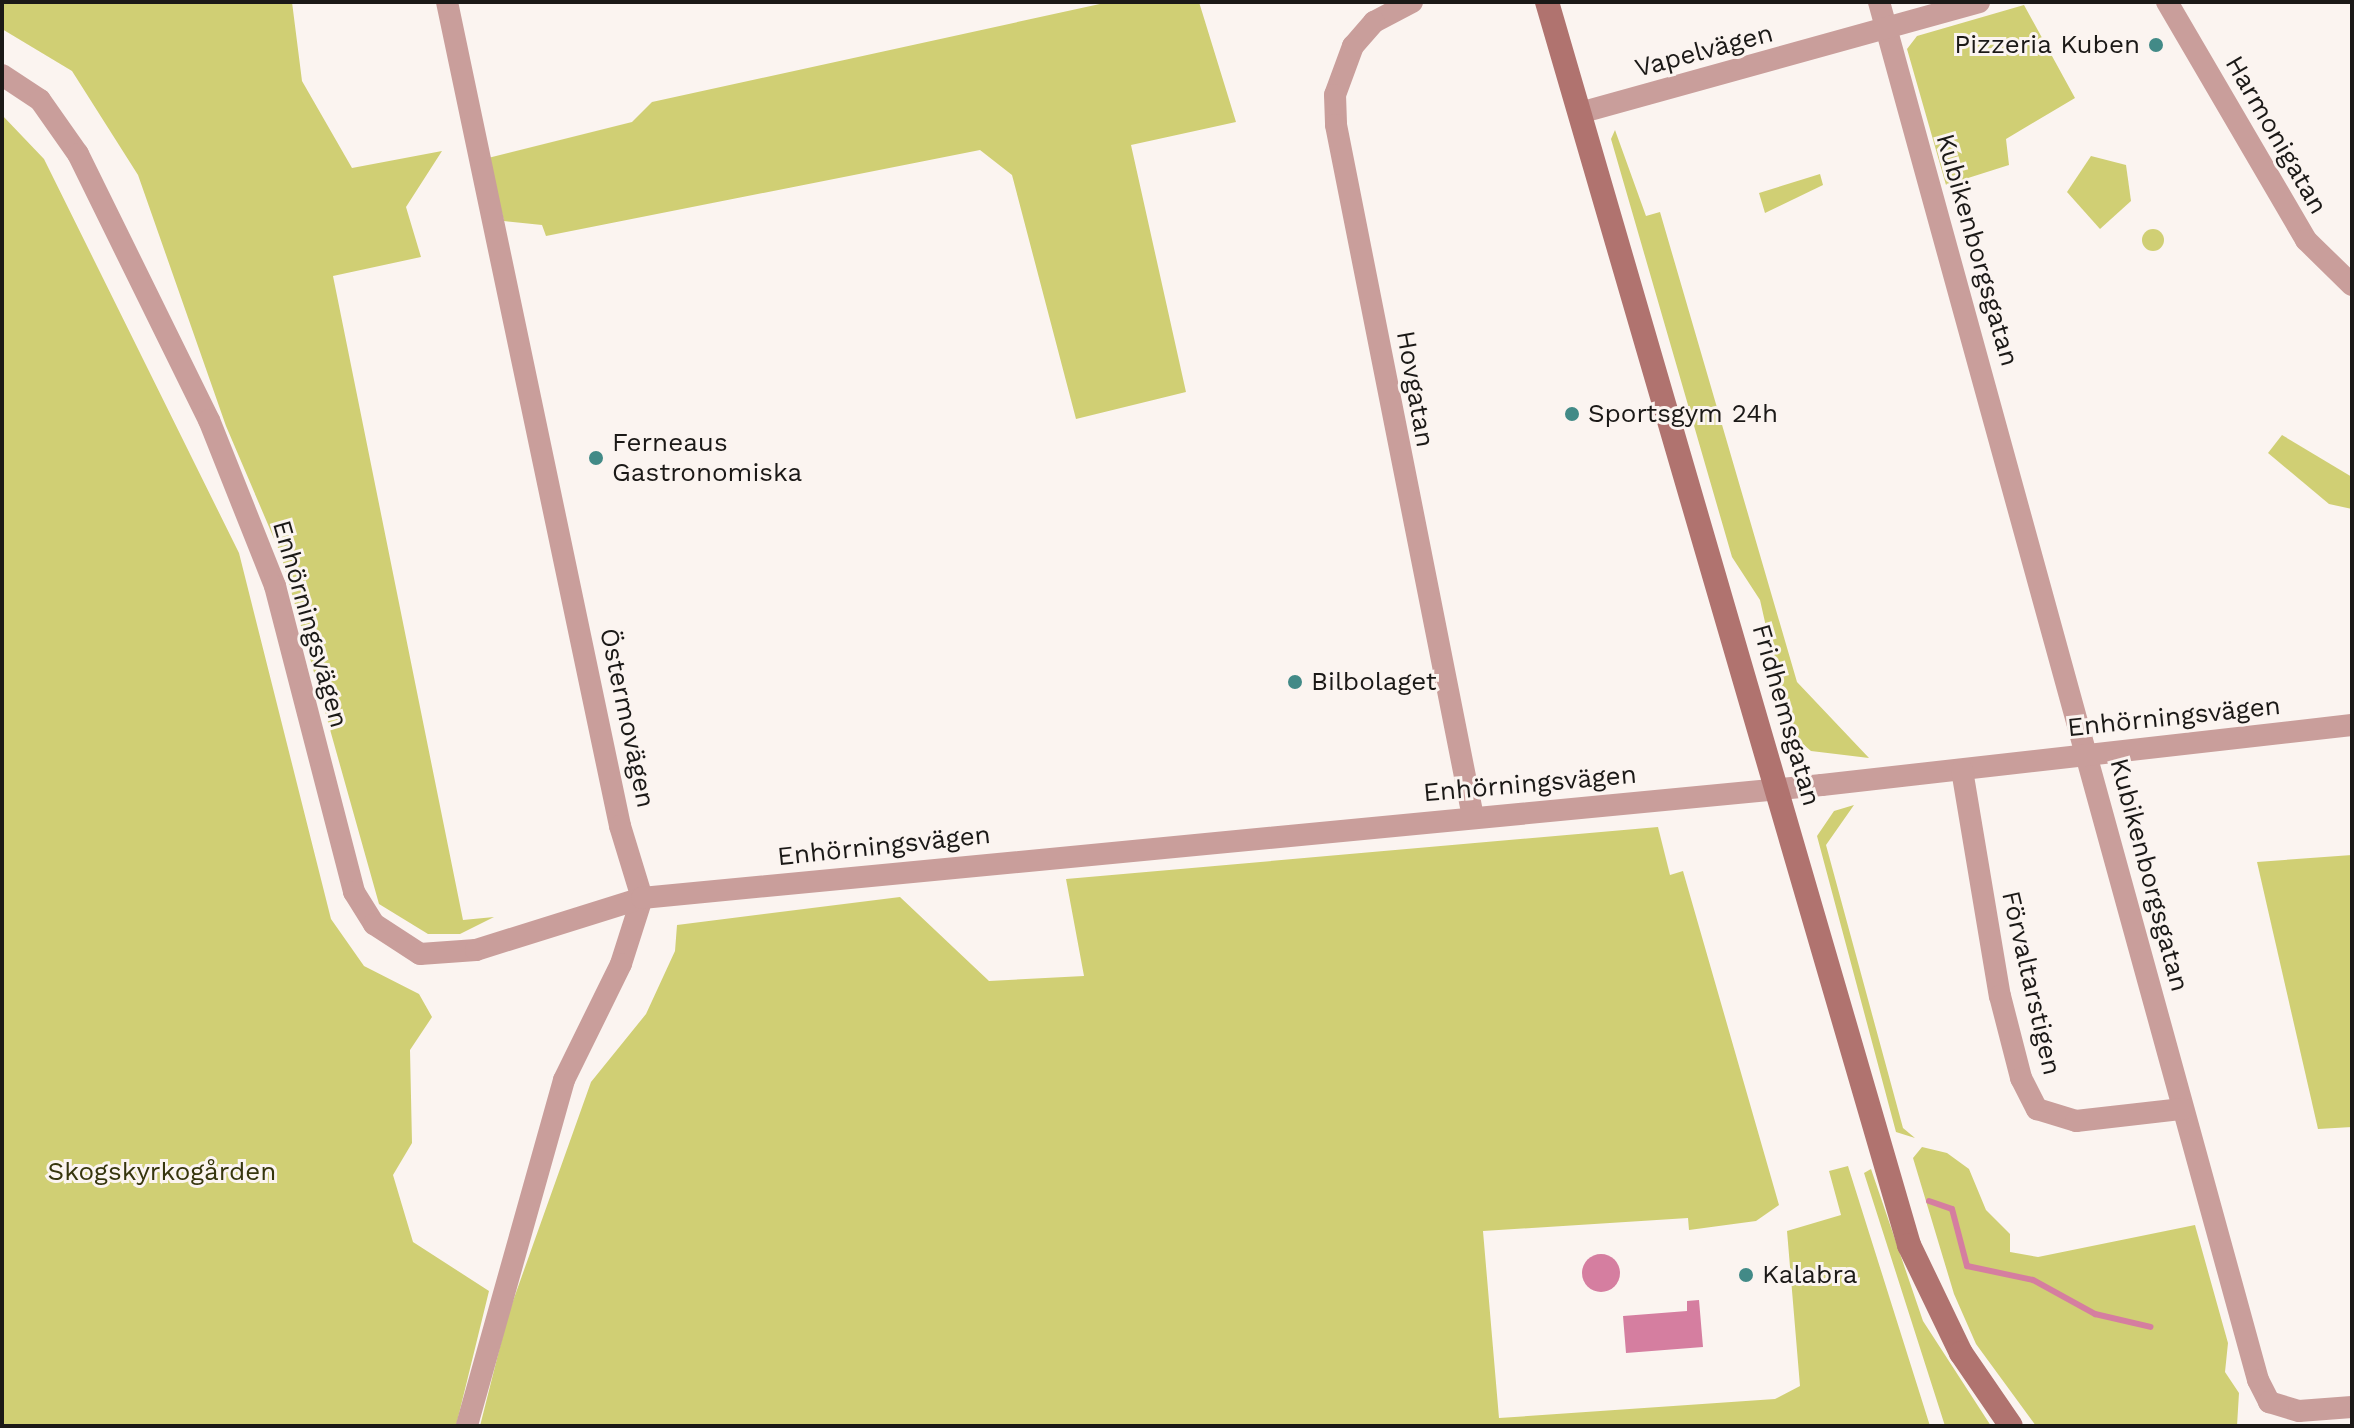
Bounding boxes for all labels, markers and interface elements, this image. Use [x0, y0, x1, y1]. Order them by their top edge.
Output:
street label: Vapelvägen [1632, 18, 1776, 84]
place label: Pizzeria Kuben [1954, 29, 2140, 61]
marker: Pizzeria Kuben [2147, 36, 2165, 54]
street label: Harmonigatan [2218, 50, 2334, 220]
street label: Kubikenborgsgatan [1929, 130, 2025, 370]
street label: Hovgatan [1389, 328, 1441, 450]
place label: Sportsgym 24h [1588, 398, 1778, 430]
marker: Sportsgym 24h [1563, 405, 1581, 423]
place label: Ferneaus Gastronomiska [612, 427, 802, 488]
marker: Ferneaus Gastronomiska [587, 449, 605, 467]
street label: Enhörningsvägen [265, 517, 355, 731]
street label: Fridhemsgatan [1745, 620, 1827, 810]
street label: Östermovägen [593, 625, 661, 811]
place label: Bilbolaget [1311, 666, 1437, 698]
marker: Bilbolaget [1286, 673, 1304, 691]
street label: Enhörningsvägen [2066, 690, 2282, 744]
street label: Kubikenborgsgatan [2103, 755, 2195, 995]
street label: Enhörningsvägen [1422, 759, 1638, 809]
street label: Enhörningsvägen [776, 819, 992, 873]
street label: Förvaltarstigen [1995, 888, 2067, 1078]
park label: Skogskyrkogården [48, 1156, 276, 1188]
place label: Kalabra [1762, 1259, 1857, 1291]
marker: Kalabra [1737, 1266, 1755, 1284]

